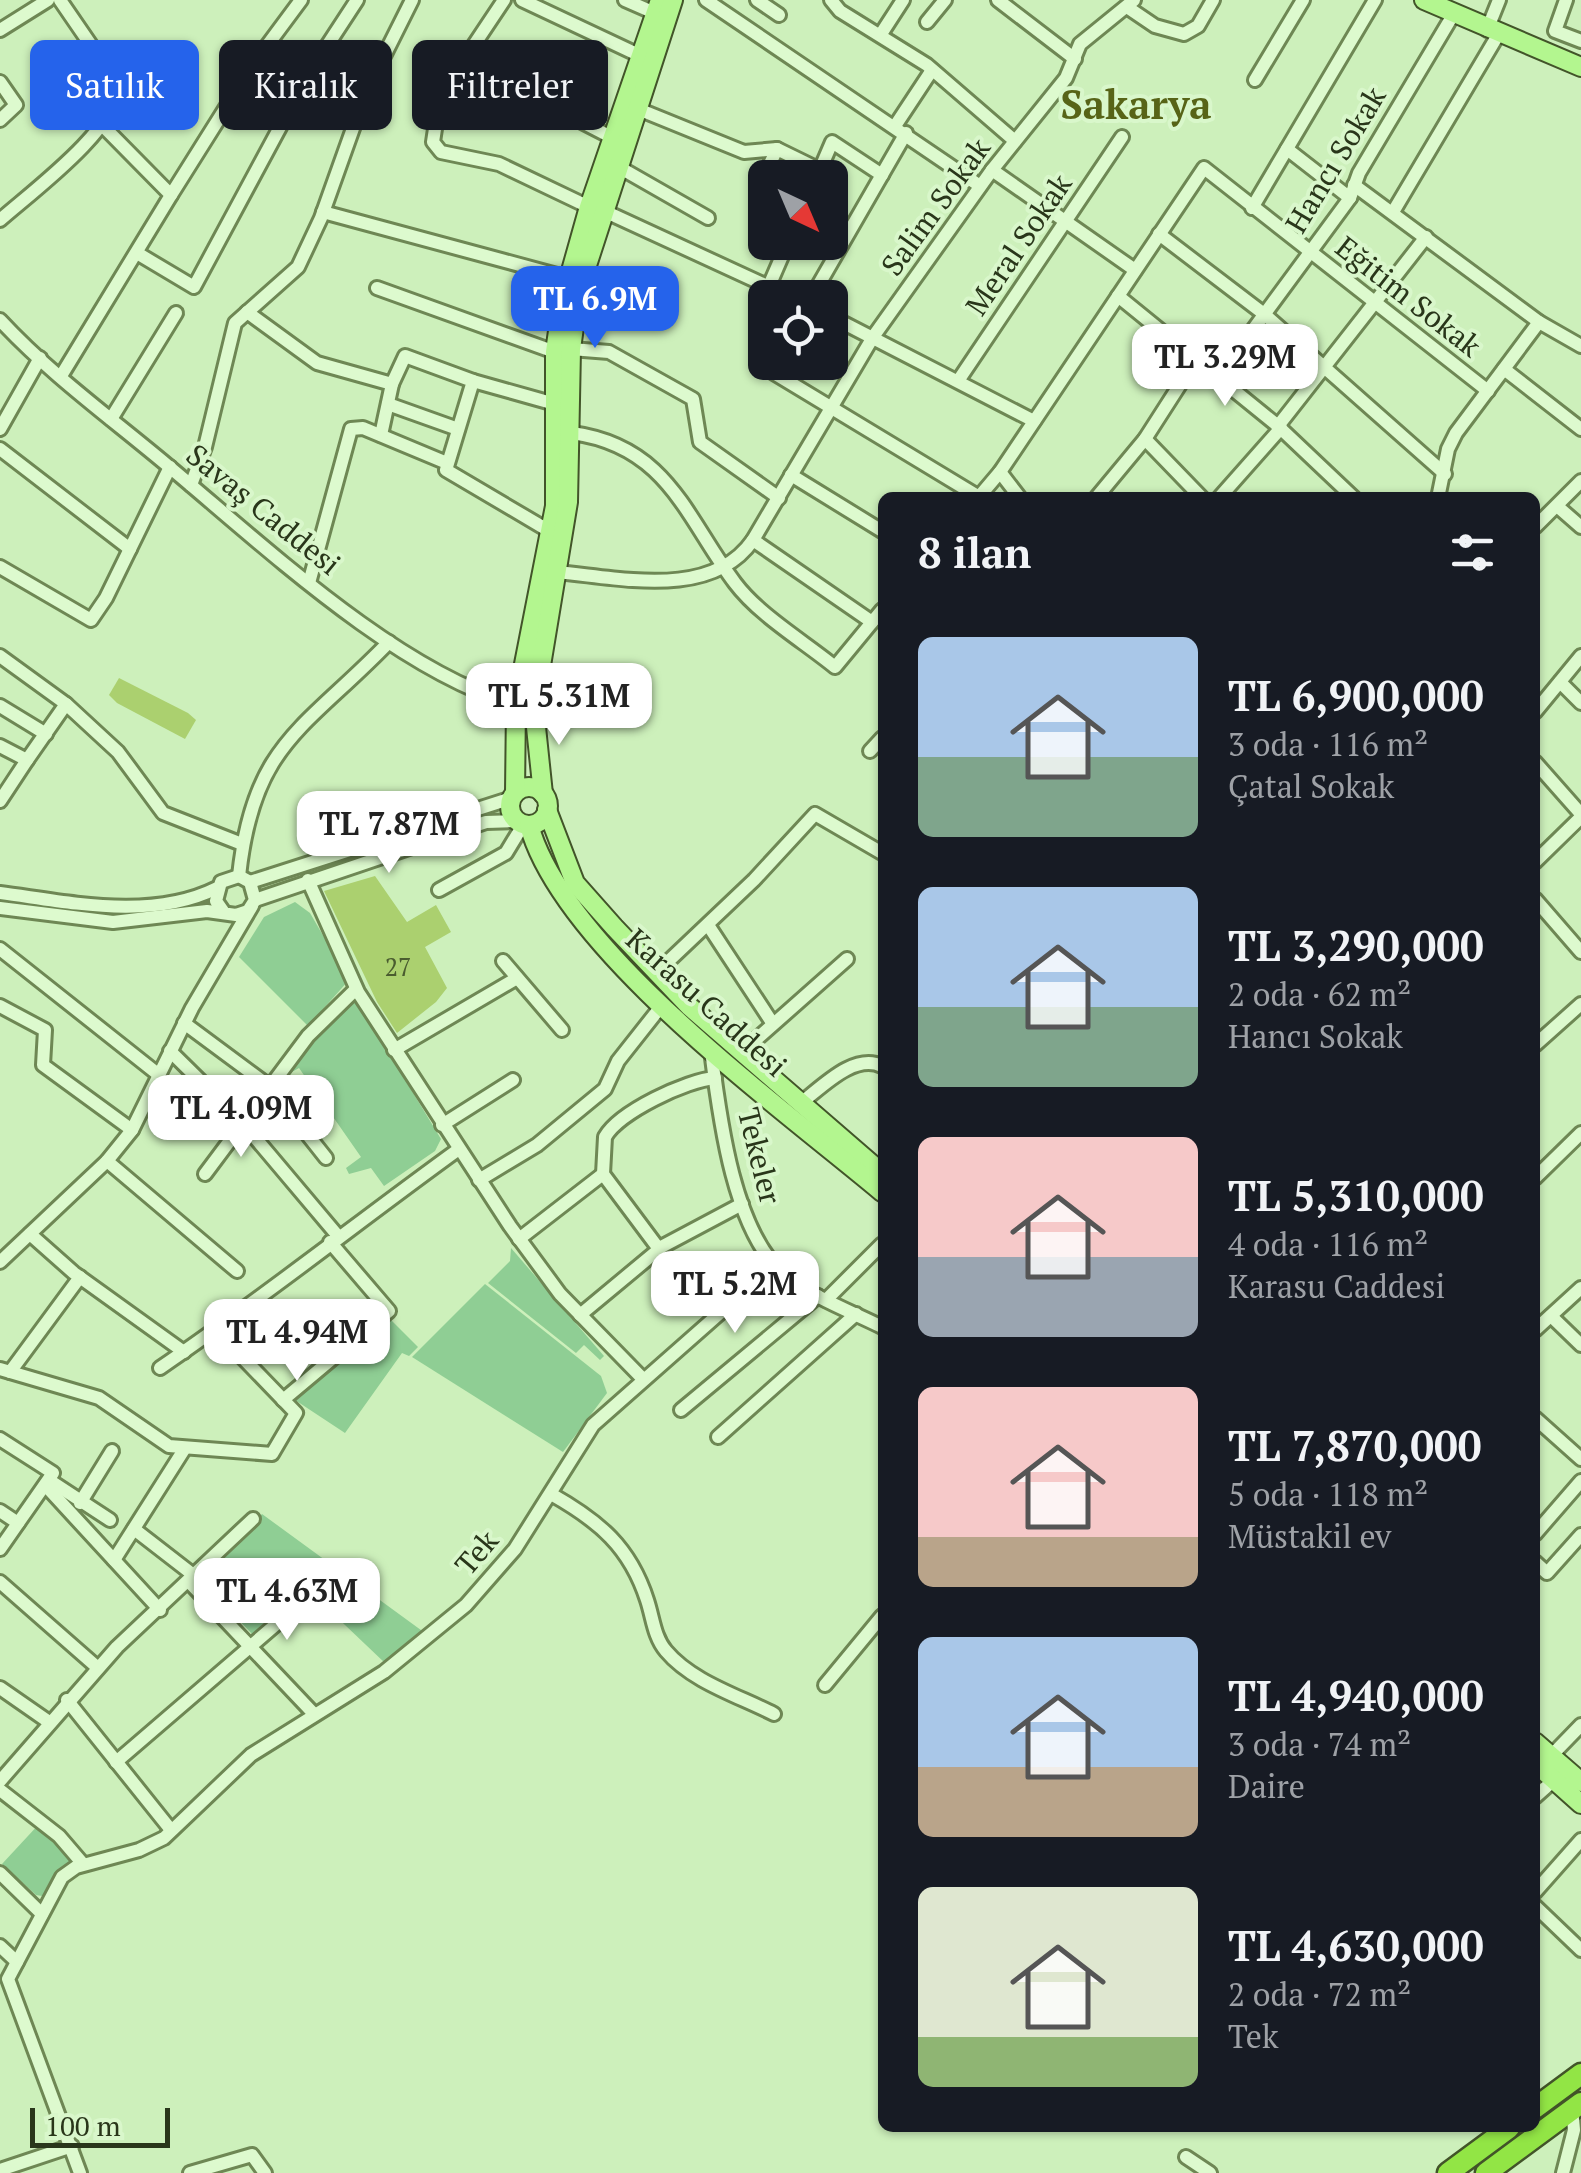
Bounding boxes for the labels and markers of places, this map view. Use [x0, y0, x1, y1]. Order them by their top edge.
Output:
pin: TL 6.9M [503, 266, 687, 351]
pin: TL 3.29M [1122, 324, 1328, 409]
pin: TL 5.31M [456, 663, 662, 748]
pin: TL 7.87M [286, 791, 492, 876]
pin: TL 4.09M [138, 1075, 344, 1160]
pin: TL 5.2M [643, 1251, 827, 1336]
pin: TL 4.94M [194, 1299, 400, 1384]
pin: TL 4.63M [184, 1558, 390, 1643]

